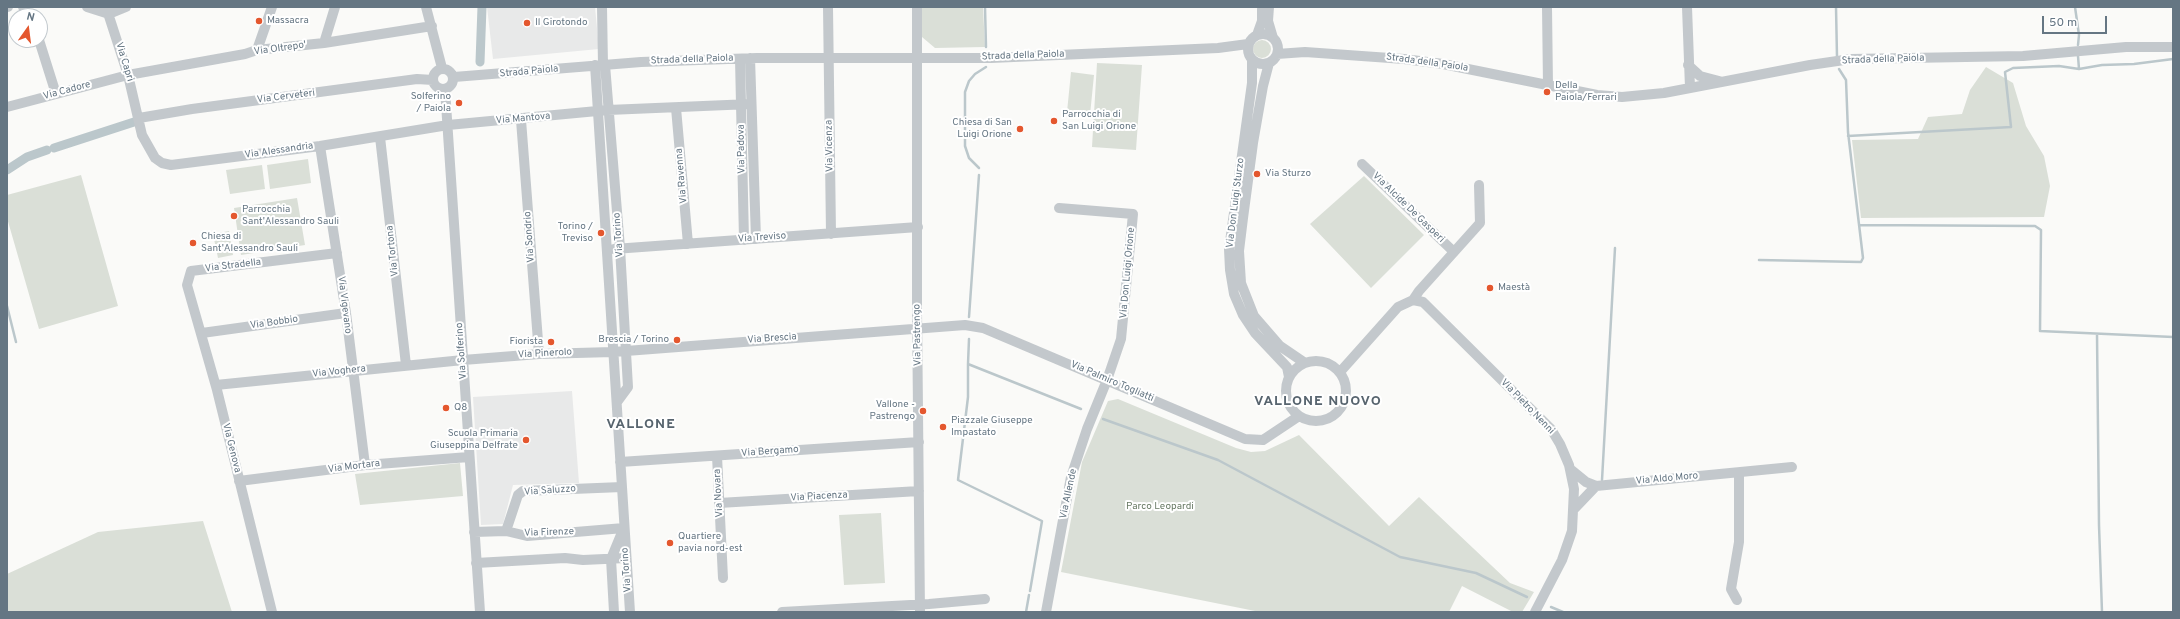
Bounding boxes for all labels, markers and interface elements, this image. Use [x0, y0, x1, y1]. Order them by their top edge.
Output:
north arrow [8, 8, 48, 48]
scale bar [2044, 8, 2109, 34]
text: N [25, 10, 36, 25]
place label: Massacra [267, 15, 309, 27]
text: 50 m [2049, 15, 2077, 31]
marker: Massacra [254, 16, 264, 26]
place label: Il Girotondo [535, 17, 588, 29]
marker: Il Girotondo [522, 18, 532, 28]
street label: Via Oltrepo' [253, 39, 307, 59]
street label: Via Capri [112, 41, 136, 83]
street label: Strada della Paiola [981, 49, 1065, 63]
street label: Strada della Paiola [1385, 51, 1469, 75]
street label: Strada della Paiola [650, 53, 734, 67]
street label: Strada della Paiola [1841, 53, 1925, 67]
street label: Strada Paiola [499, 63, 559, 81]
street label: Via Cadore [42, 79, 92, 103]
place label: Della Paiola/Ferrari [1555, 80, 1617, 104]
street label: Via Cerveteri [256, 87, 316, 107]
marker: Della Paiola/Ferrari [1542, 87, 1552, 97]
place label: Solferino / Paiola [411, 91, 451, 114]
marker: Solferino / Paiola [454, 98, 464, 108]
place label: Parrocchia di San Luigi Orione [1062, 109, 1136, 132]
street label: Via Mantova [495, 111, 551, 127]
marker: Parrocchia di San Luigi Orione [1049, 116, 1059, 126]
place label: Chiesa di San Luigi Orione [952, 117, 1012, 140]
street label: Via Vicenza [824, 120, 836, 172]
street label: Via Padova [736, 124, 748, 174]
marker: Chiesa di San Luigi Orione [1015, 124, 1025, 134]
street label: Via Alessandria [244, 140, 314, 162]
street label: Via Ravenna [674, 148, 690, 204]
street label: Via Don Luigi Sturzo [1225, 157, 1247, 249]
place label: Via Sturzo [1265, 168, 1311, 180]
marker: Via Sturzo [1252, 169, 1262, 179]
street label: Via Alcide De Gasperi [1369, 170, 1447, 246]
place label: Parrocchia Sant'Alessandro Sauli [242, 204, 339, 228]
marker: Parrocchia Sant'Alessandro Sauli [229, 211, 239, 221]
street label: Via Sondrio [522, 211, 538, 263]
street label: Via Torino [611, 212, 627, 258]
place label: Torino / Treviso [558, 221, 593, 244]
street label: Via Tortona [384, 225, 402, 277]
street label: Via Don Luigi Orione [1118, 227, 1138, 319]
marker: Torino / Treviso [596, 228, 606, 238]
street label: Via Treviso [738, 230, 786, 246]
place label: Chiesa di Sant'Alessandro Sauli [201, 231, 298, 254]
marker: Chiesa di Sant'Alessandro Sauli [188, 238, 198, 248]
street label: Via Stradella [204, 257, 262, 275]
street label: Via Vigevano [335, 275, 353, 335]
place label: Maestà [1498, 282, 1530, 294]
marker: Maestà [1485, 283, 1495, 293]
street label: Via Pastrengo [911, 304, 925, 366]
street label: Via Bobbio [249, 314, 299, 332]
street label: Via Solferino [454, 322, 470, 380]
street label: Via Brescia [747, 331, 797, 347]
place label: Brescia / Torino [598, 334, 669, 346]
marker: Brescia / Torino [672, 335, 682, 345]
place label: Fiorista [509, 336, 543, 348]
marker: Fiorista [546, 337, 556, 347]
street label: Via Pinerolo [518, 347, 572, 361]
street label: Via Palmiro Togliatti [1068, 359, 1156, 405]
street label: Via Voghera [312, 363, 366, 381]
street label: Via Pietro Nenni [1498, 377, 1556, 437]
district label: VALLONE NUOVO [1254, 394, 1382, 410]
place label: Vallone - Pastrengo [870, 399, 915, 422]
place label: Q8 [454, 402, 467, 414]
marker: Q8 [441, 403, 451, 413]
marker: Vallone - Pastrengo [918, 406, 928, 416]
place label: Piazzale Giuseppe Impastato [951, 415, 1033, 438]
district label: VALLONE [606, 417, 676, 433]
street label: Via Genova [219, 422, 243, 474]
marker: Piazzale Giuseppe Impastato [938, 422, 948, 432]
place label: Scuola Primaria Giuseppina Delfrate [430, 428, 518, 452]
marker: Scuola Primaria Giuseppina Delfrate [521, 435, 531, 445]
street label: Via Bergamo [741, 444, 799, 460]
street label: Via Mortara [327, 458, 381, 476]
street label: Via Novara [712, 468, 726, 518]
street label: Via Allende [1058, 468, 1080, 520]
street label: Via Aldo Moro [1635, 470, 1699, 488]
street label: Via Saluzzo [524, 483, 576, 499]
street label: Via Piacenza [790, 490, 848, 504]
park label: Parco Leopardi [1126, 501, 1194, 513]
street label: Via Firenze [524, 526, 574, 540]
place label: Quartiere pavia nord-est [678, 531, 743, 554]
marker: Quartiere pavia nord-est [665, 538, 675, 548]
street label: Via Torino [619, 547, 635, 593]

